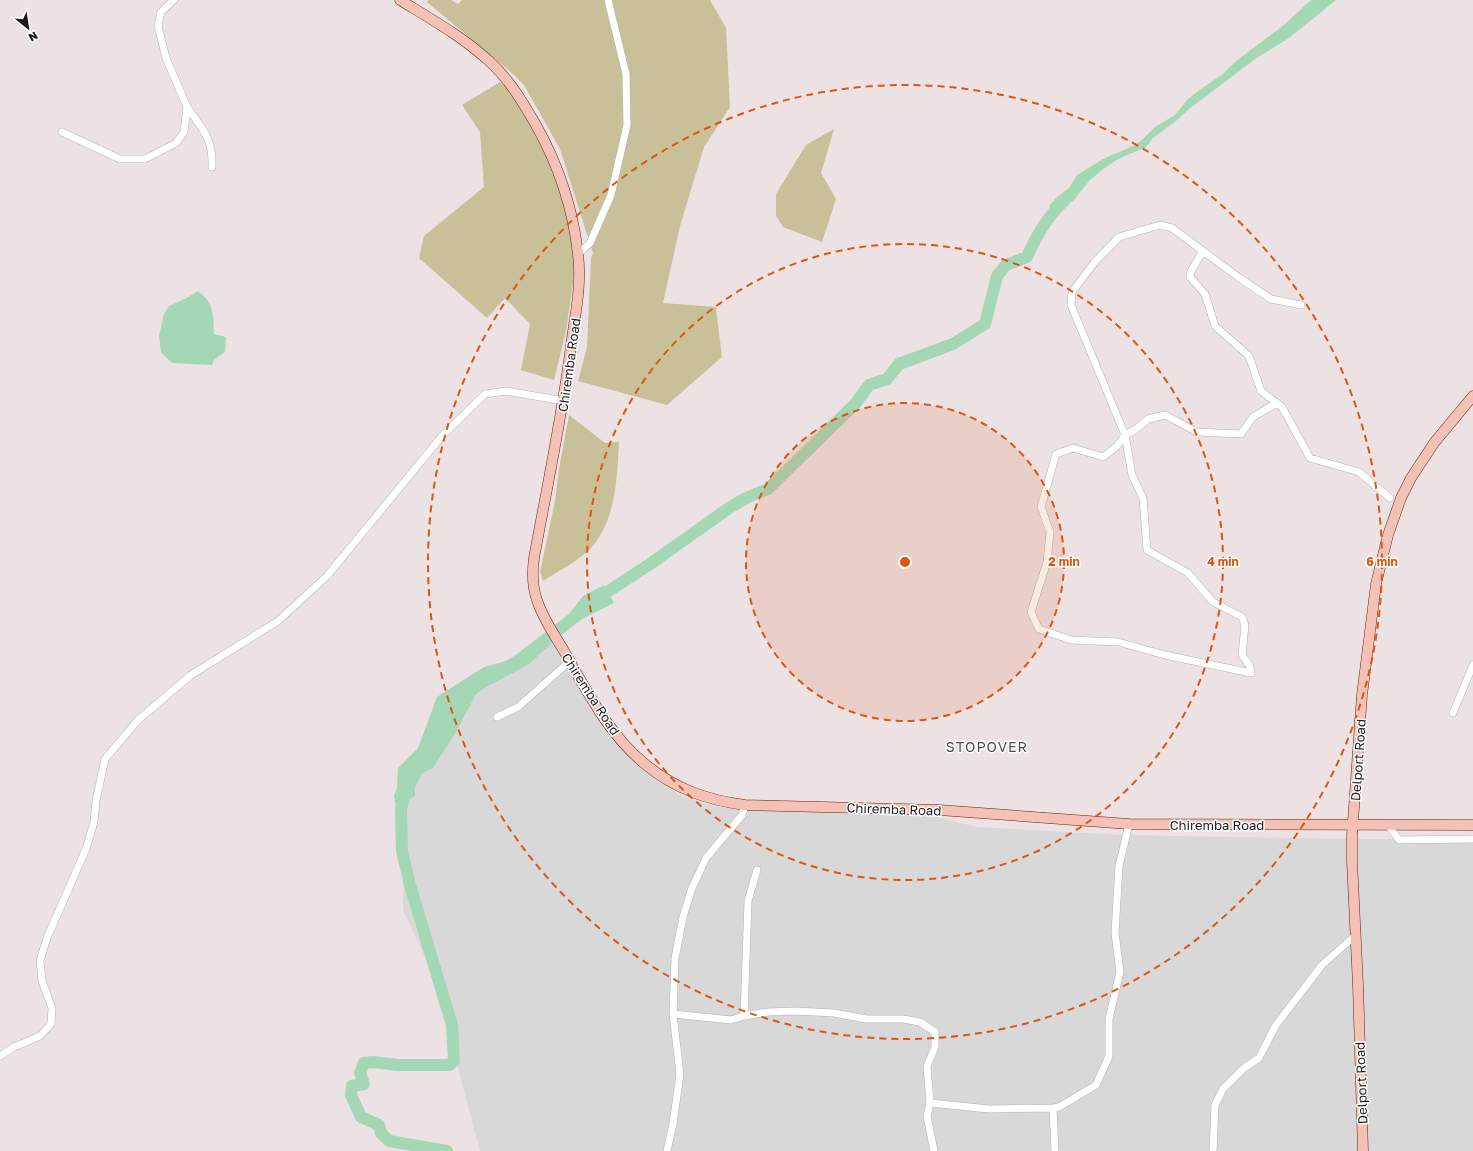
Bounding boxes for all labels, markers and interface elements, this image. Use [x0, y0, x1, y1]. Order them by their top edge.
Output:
north arrow [8, 8, 48, 48]
text: N [26, 29, 40, 45]
street label: Chiremba Road [554, 317, 584, 413]
text: 2 min [1048, 554, 1080, 569]
text: 4 min [1207, 554, 1239, 569]
text: 6 min [1366, 554, 1398, 569]
centre of rings [898, 555, 912, 569]
street label: Chiremba Road [558, 650, 624, 738]
street label: Delport Road [1347, 718, 1369, 802]
district label: STOPOVER [946, 738, 1028, 755]
street label: Chiremba Road [846, 799, 942, 819]
street label: Chiremba Road [1170, 817, 1264, 833]
street label: Delport Road [1352, 1042, 1370, 1124]

